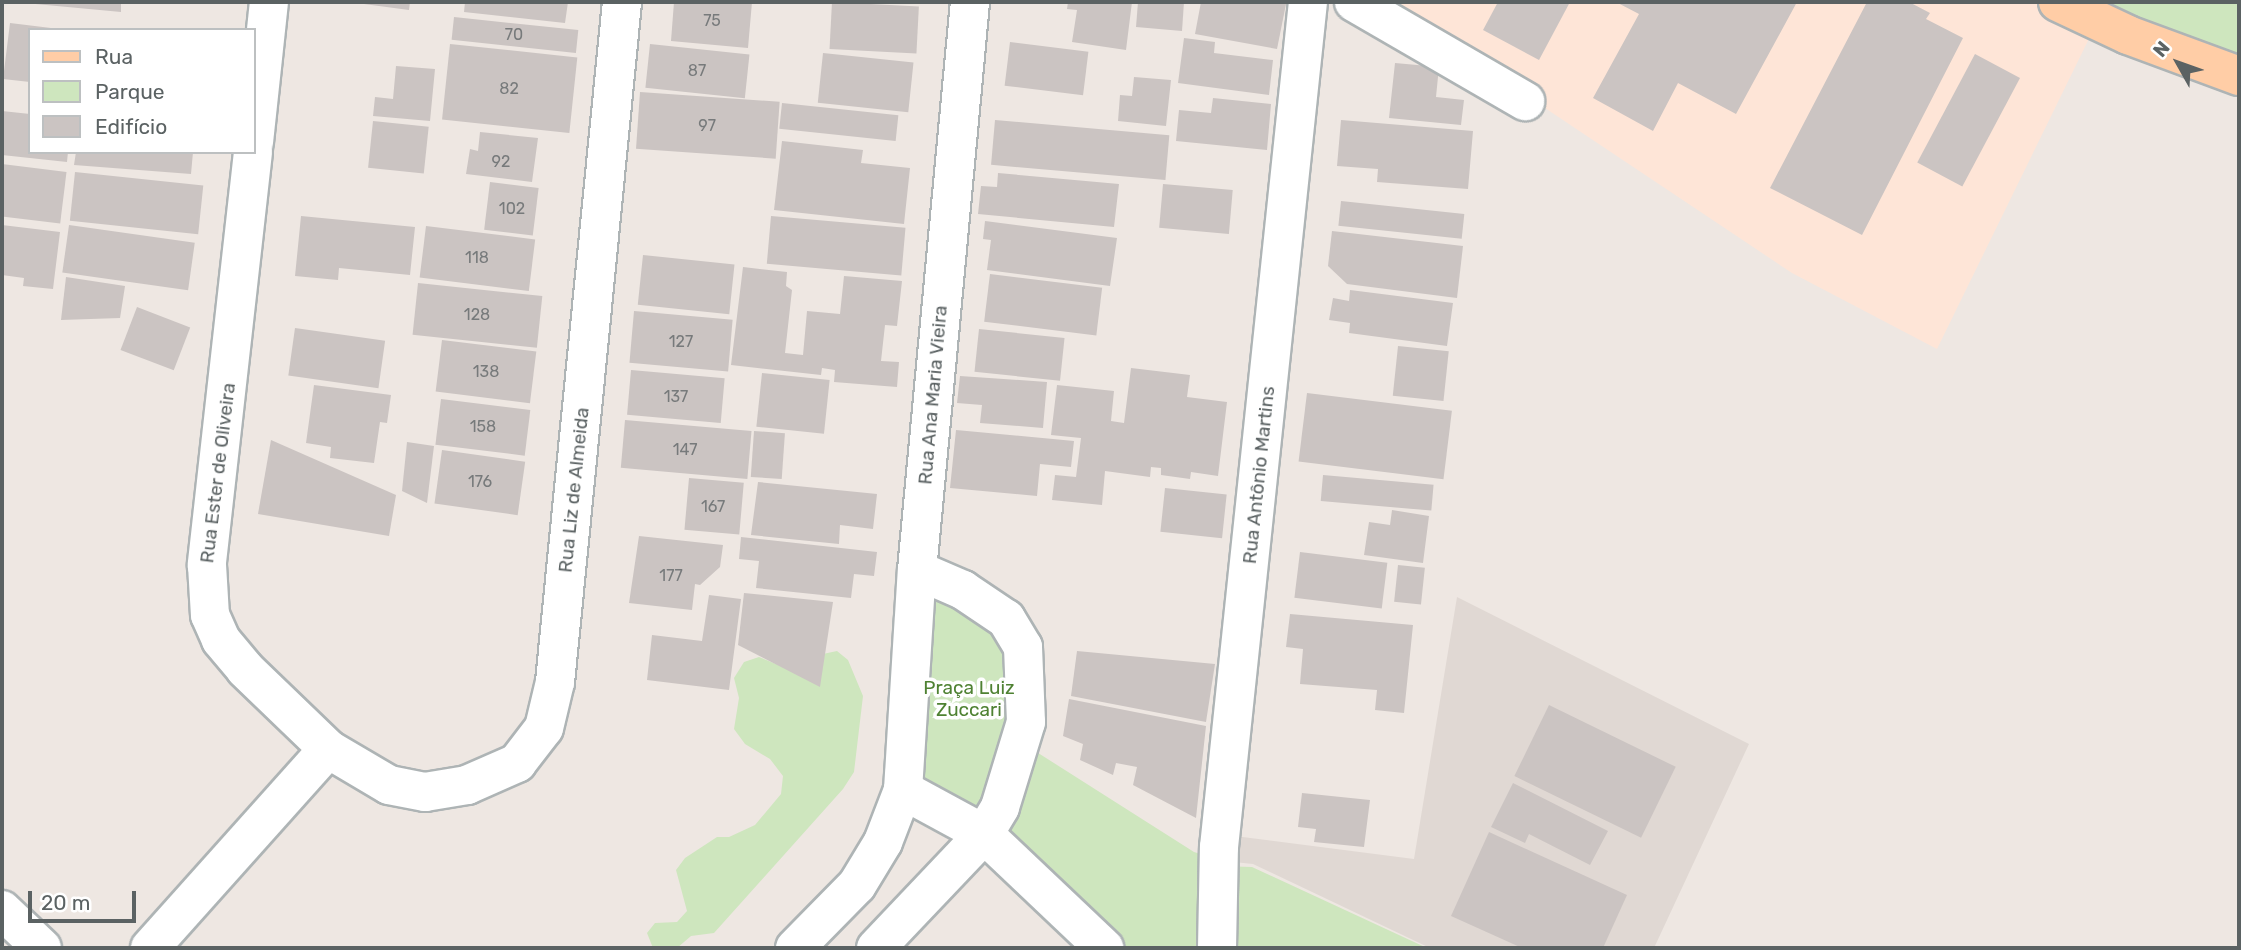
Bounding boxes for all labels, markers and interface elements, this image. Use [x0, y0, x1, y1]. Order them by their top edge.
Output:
house number: 75 [703, 11, 721, 31]
house number: 70 [505, 25, 523, 45]
legend [28, 28, 256, 154]
north arrow [2143, 28, 2213, 98]
text: N [2148, 37, 2175, 62]
text: Rua [95, 44, 133, 69]
house number: 87 [688, 61, 706, 81]
text: Parque [95, 79, 165, 104]
house number: 82 [499, 79, 519, 99]
text: Edifício [95, 114, 167, 139]
house number: 97 [698, 116, 716, 136]
house number: 92 [492, 152, 510, 172]
house number: 102 [499, 199, 525, 219]
house number: 118 [465, 248, 489, 268]
street label: Rua Ana Maria Vieira [914, 304, 952, 486]
house number: 128 [464, 305, 490, 325]
house number: 127 [669, 332, 693, 352]
house number: 138 [473, 362, 499, 382]
street label: Rua Ester de Oliveira [196, 381, 240, 565]
street label: Rua Antônio Martins [1238, 385, 1280, 565]
house number: 137 [664, 387, 688, 407]
street label: Rua Liz de Almeida [554, 406, 594, 574]
house number: 158 [470, 417, 496, 437]
house number: 147 [673, 440, 697, 460]
house number: 176 [468, 472, 492, 492]
house number: 167 [701, 497, 725, 517]
house number: 177 [659, 566, 683, 586]
park label: Praça Luiz Zuccari [923, 677, 1015, 721]
scale bar [32, 876, 140, 920]
text: 20 m [41, 890, 90, 915]

